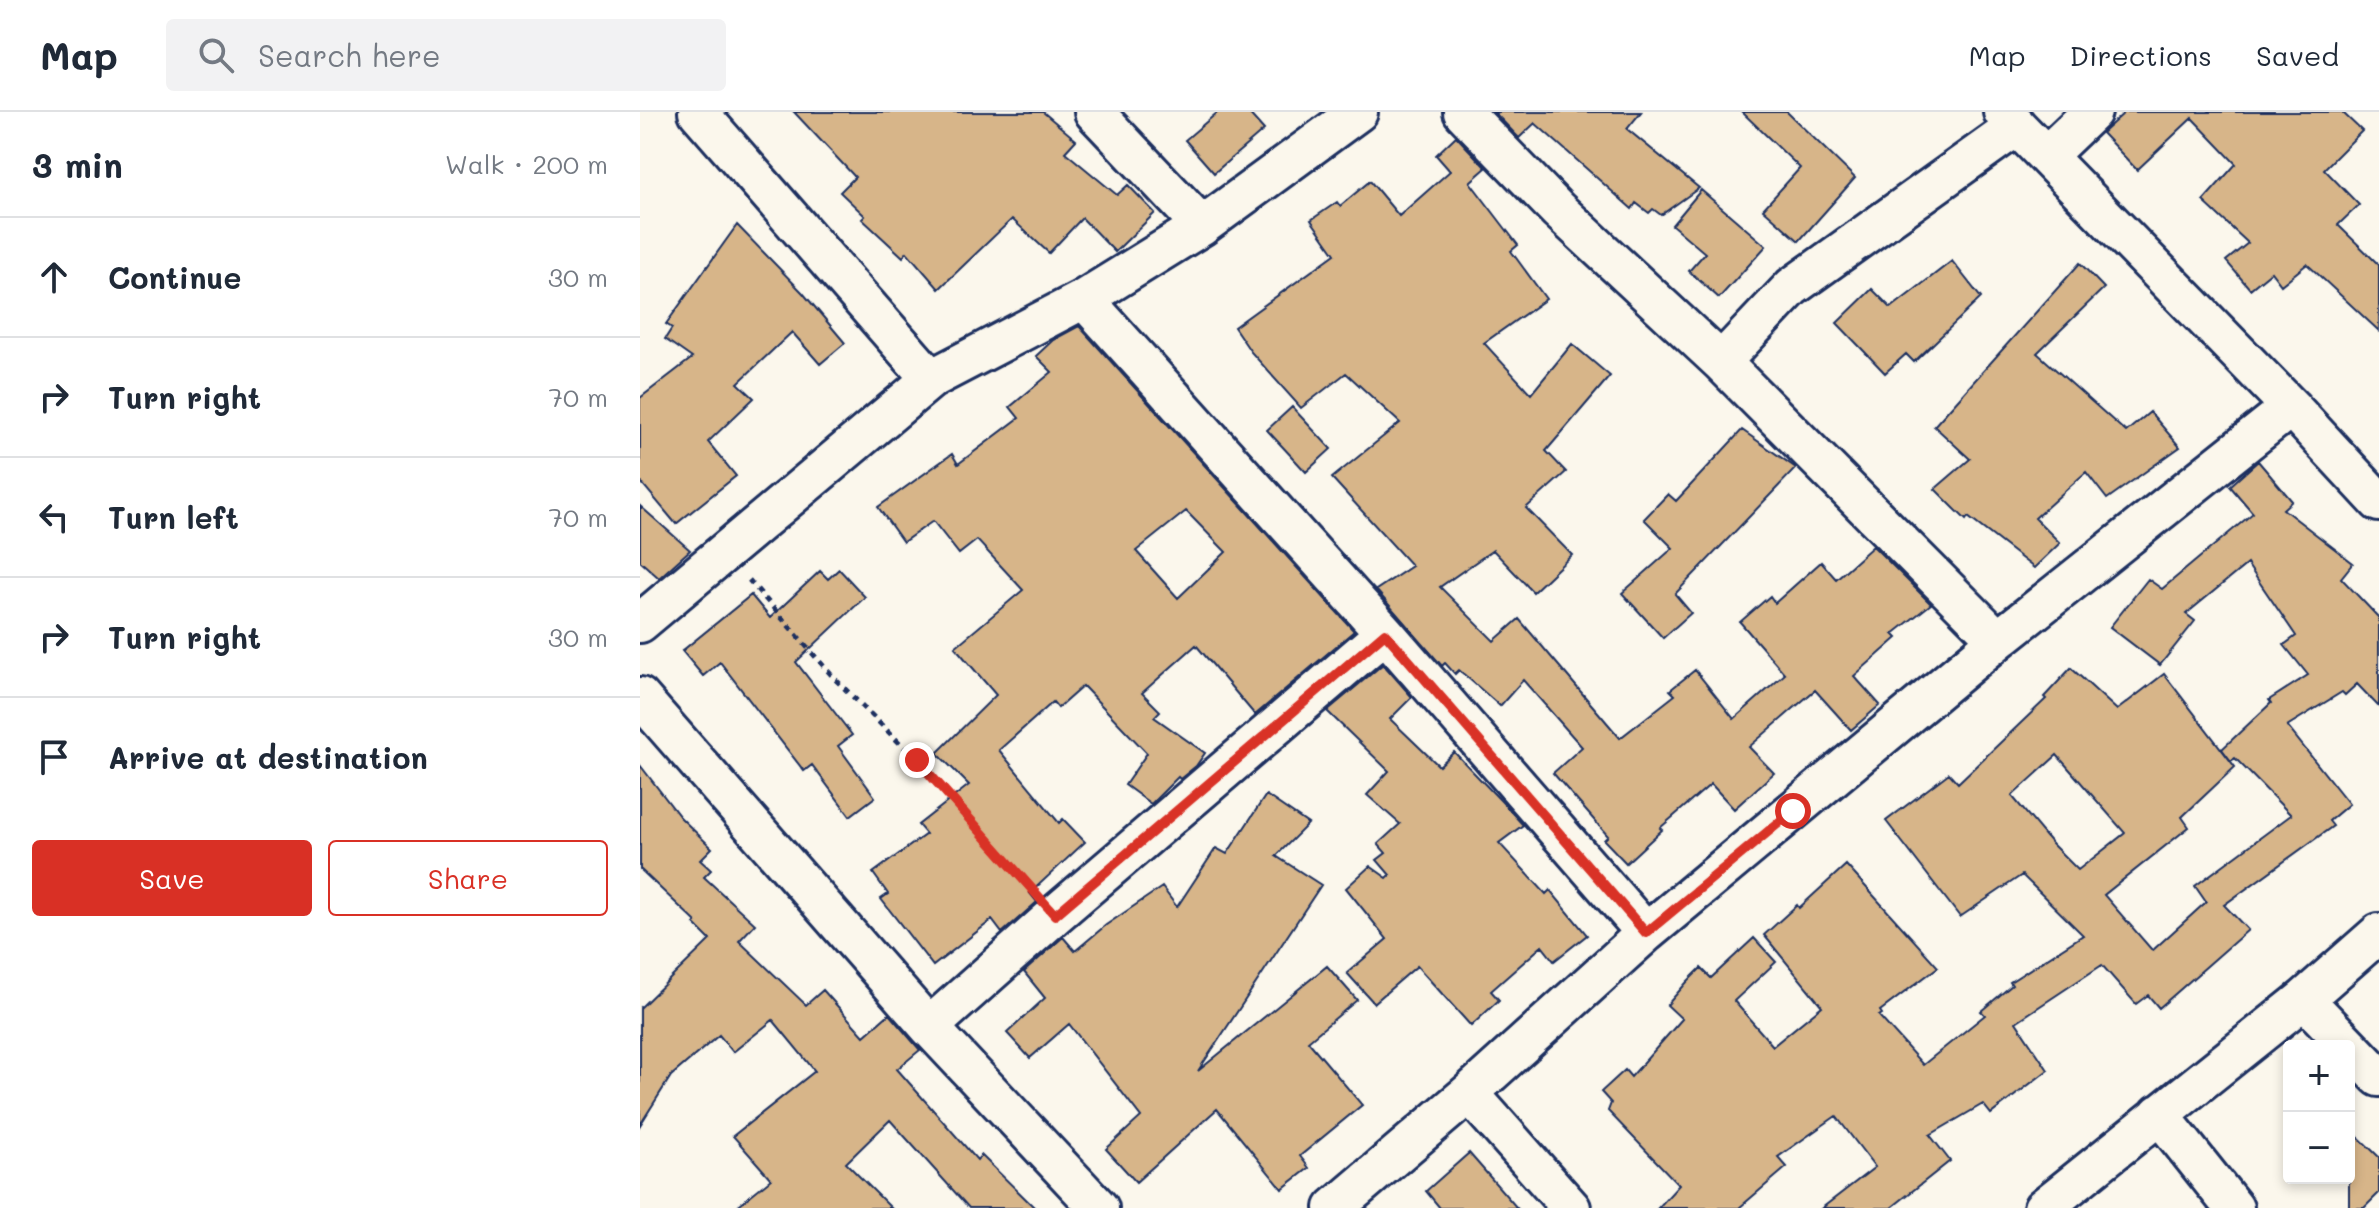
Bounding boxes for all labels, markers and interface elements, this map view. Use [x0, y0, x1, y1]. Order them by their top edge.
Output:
search box [166, 19, 726, 91]
text: Map [40, 30, 118, 80]
icon: search [194, 33, 238, 77]
text: Search here [258, 35, 441, 75]
text: Map [1969, 37, 2026, 73]
text: Directions [2070, 37, 2212, 73]
text: Saved [2256, 37, 2339, 73]
text: 3 min [32, 142, 123, 187]
text: Walk · 200 m [445, 147, 608, 181]
icon: ahead [32, 255, 76, 299]
text: Continue [108, 257, 241, 297]
text: 30 m [548, 260, 608, 294]
icon: right [32, 375, 76, 419]
text: Turn right [108, 377, 261, 417]
text: 70 m [548, 380, 608, 414]
icon: left [32, 495, 76, 539]
text: Turn left [108, 497, 239, 537]
text: 70 m [548, 500, 608, 534]
icon: right [32, 615, 76, 659]
text: Turn right [108, 617, 261, 657]
text: 30 m [548, 620, 608, 654]
icon: arrive [32, 735, 76, 779]
text: Arrive at destination [108, 737, 428, 777]
route end [899, 742, 935, 778]
route start [1775, 793, 1811, 829]
button: Save [32, 840, 312, 916]
button: Share [328, 840, 608, 916]
map controls [2283, 1040, 2355, 1184]
button: + [2283, 1040, 2355, 1112]
button: − [2283, 1112, 2355, 1184]

